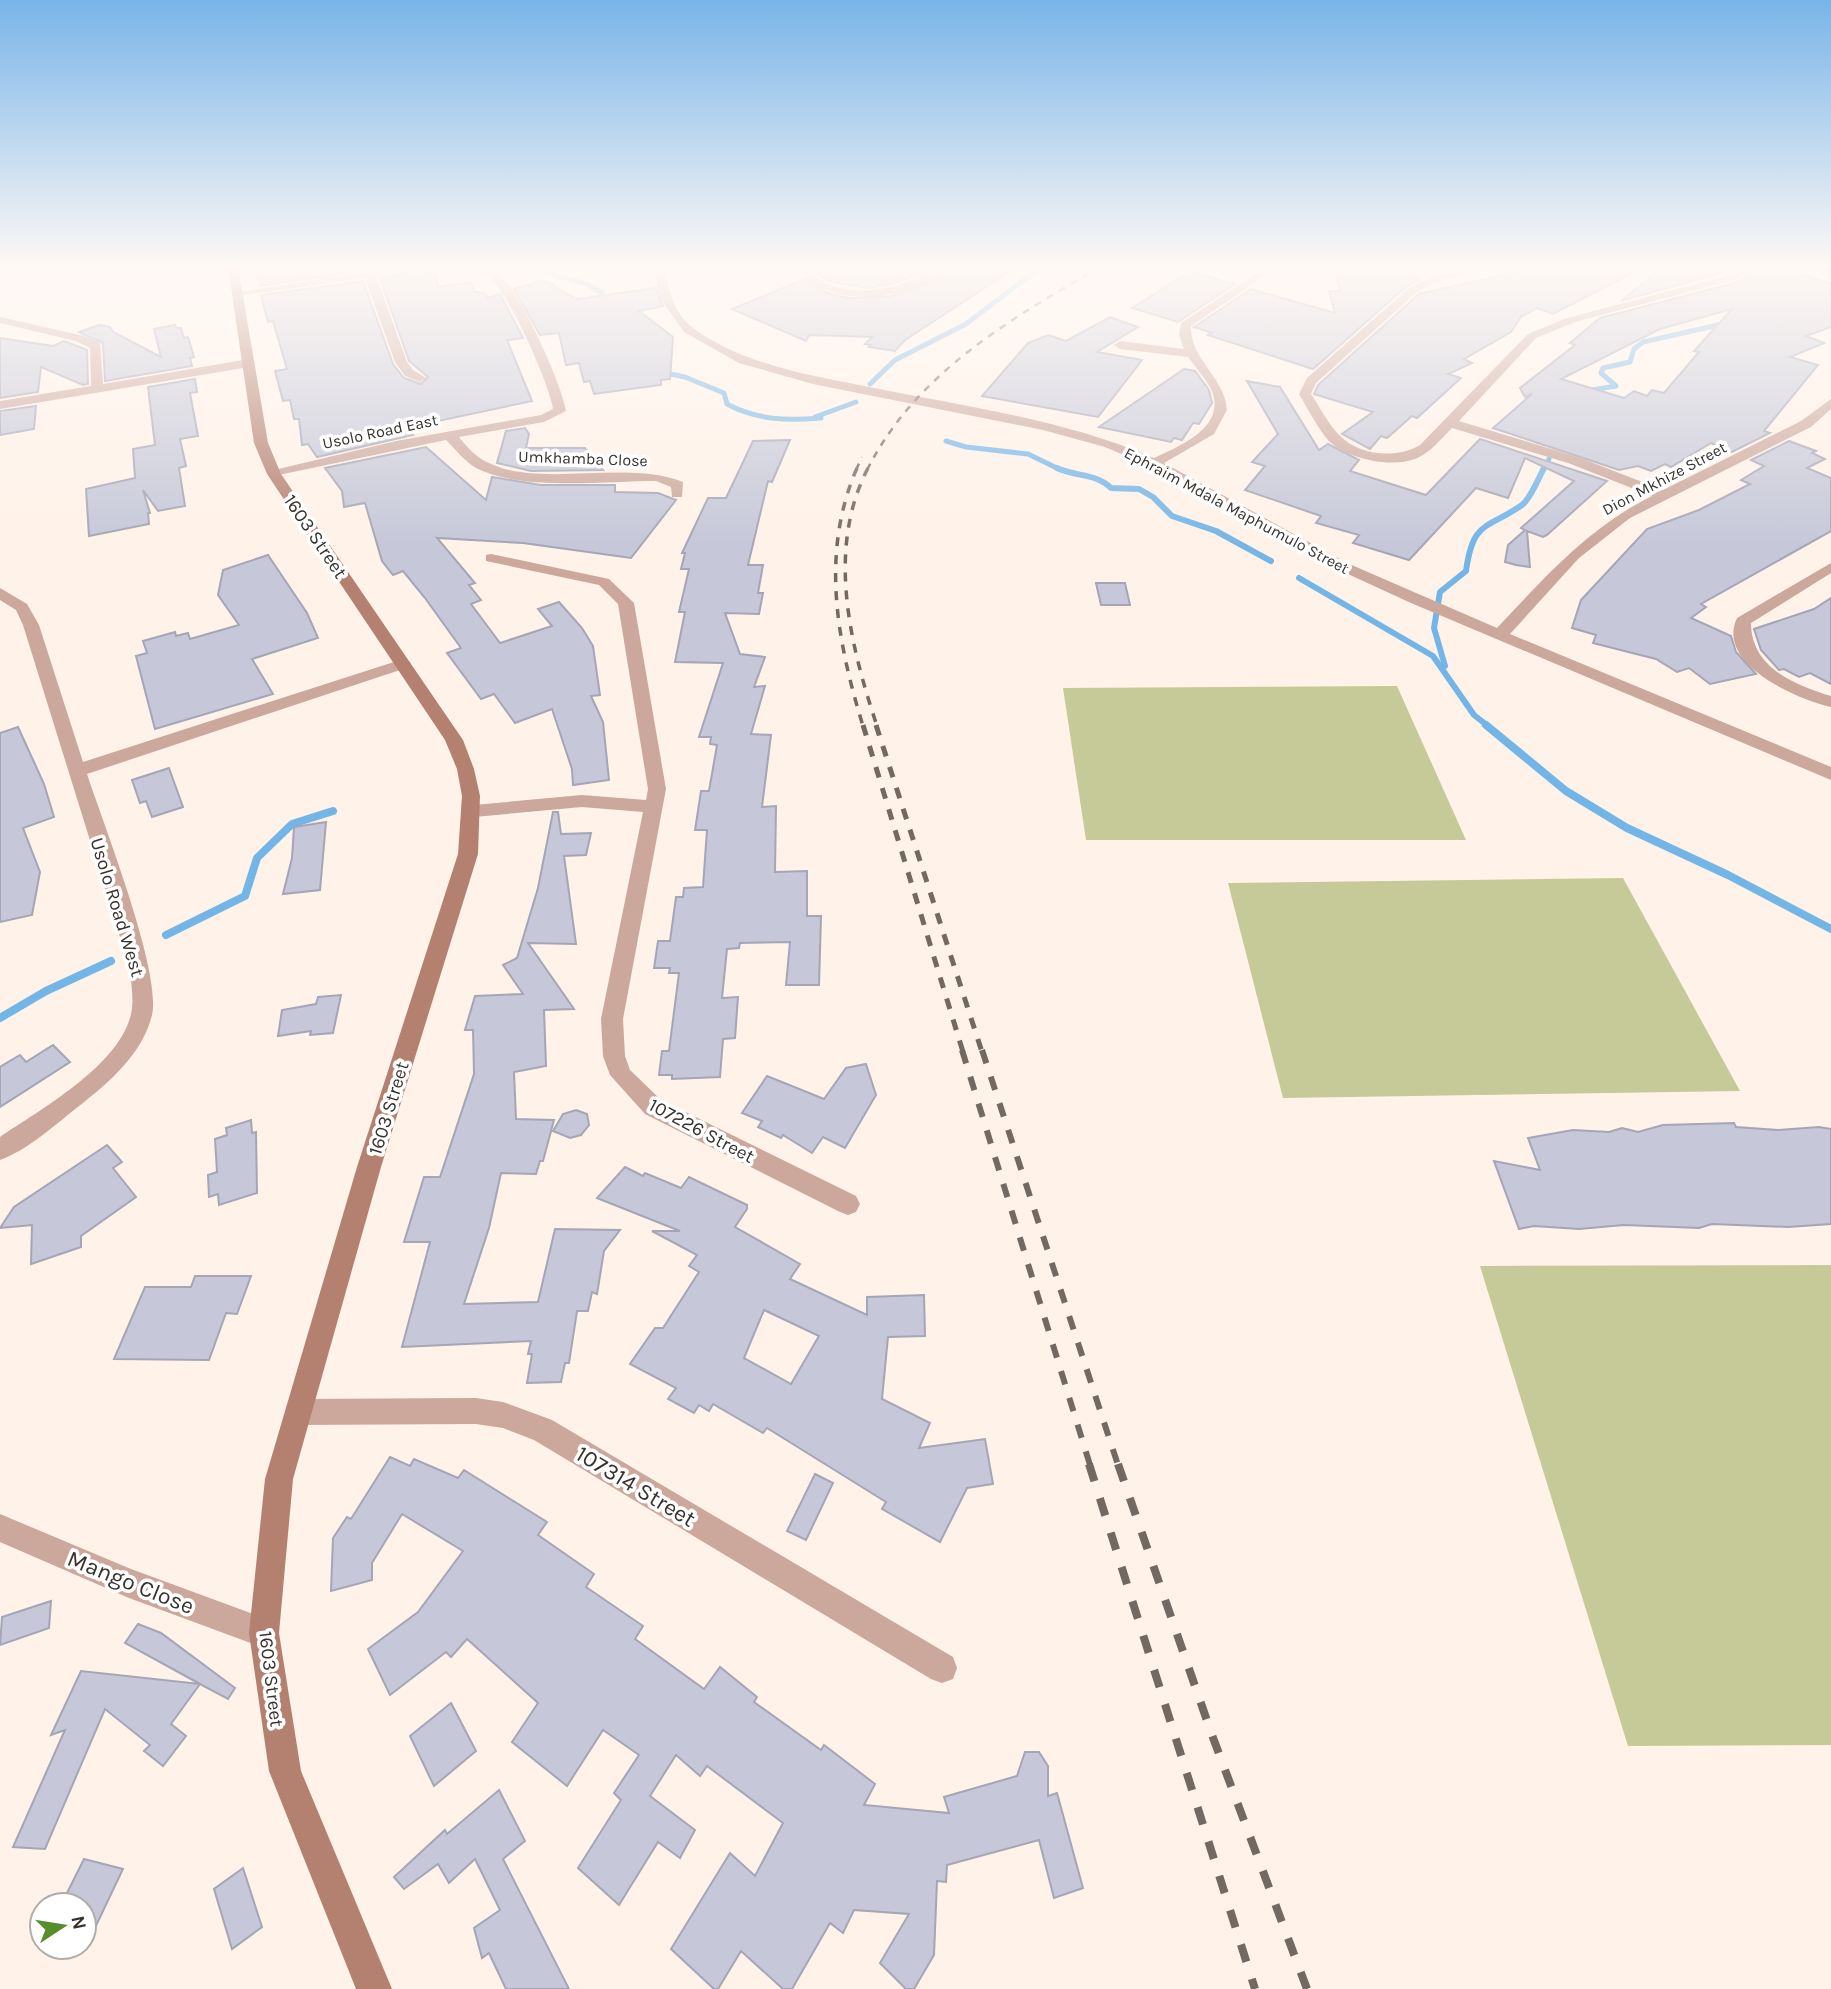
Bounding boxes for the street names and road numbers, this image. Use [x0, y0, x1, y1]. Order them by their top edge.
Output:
street label: Usolo Road East [321, 410, 440, 453]
street label: Dion Mkhize Street [1599, 438, 1730, 519]
street label: Ephraim Mdala Maphumulo Street [1121, 443, 1352, 578]
street label: Umkhamba Close [518, 447, 648, 470]
street label: 1603 Street [279, 490, 351, 583]
street label: Usolo Road West [85, 835, 149, 980]
street label: 1603 Street [364, 1059, 414, 1158]
street label: 107226 Street [645, 1094, 758, 1168]
street label: 107314 Street [571, 1440, 701, 1533]
street label: Mango Close [64, 1545, 198, 1620]
street label: 1603 Street [254, 1630, 288, 1728]

